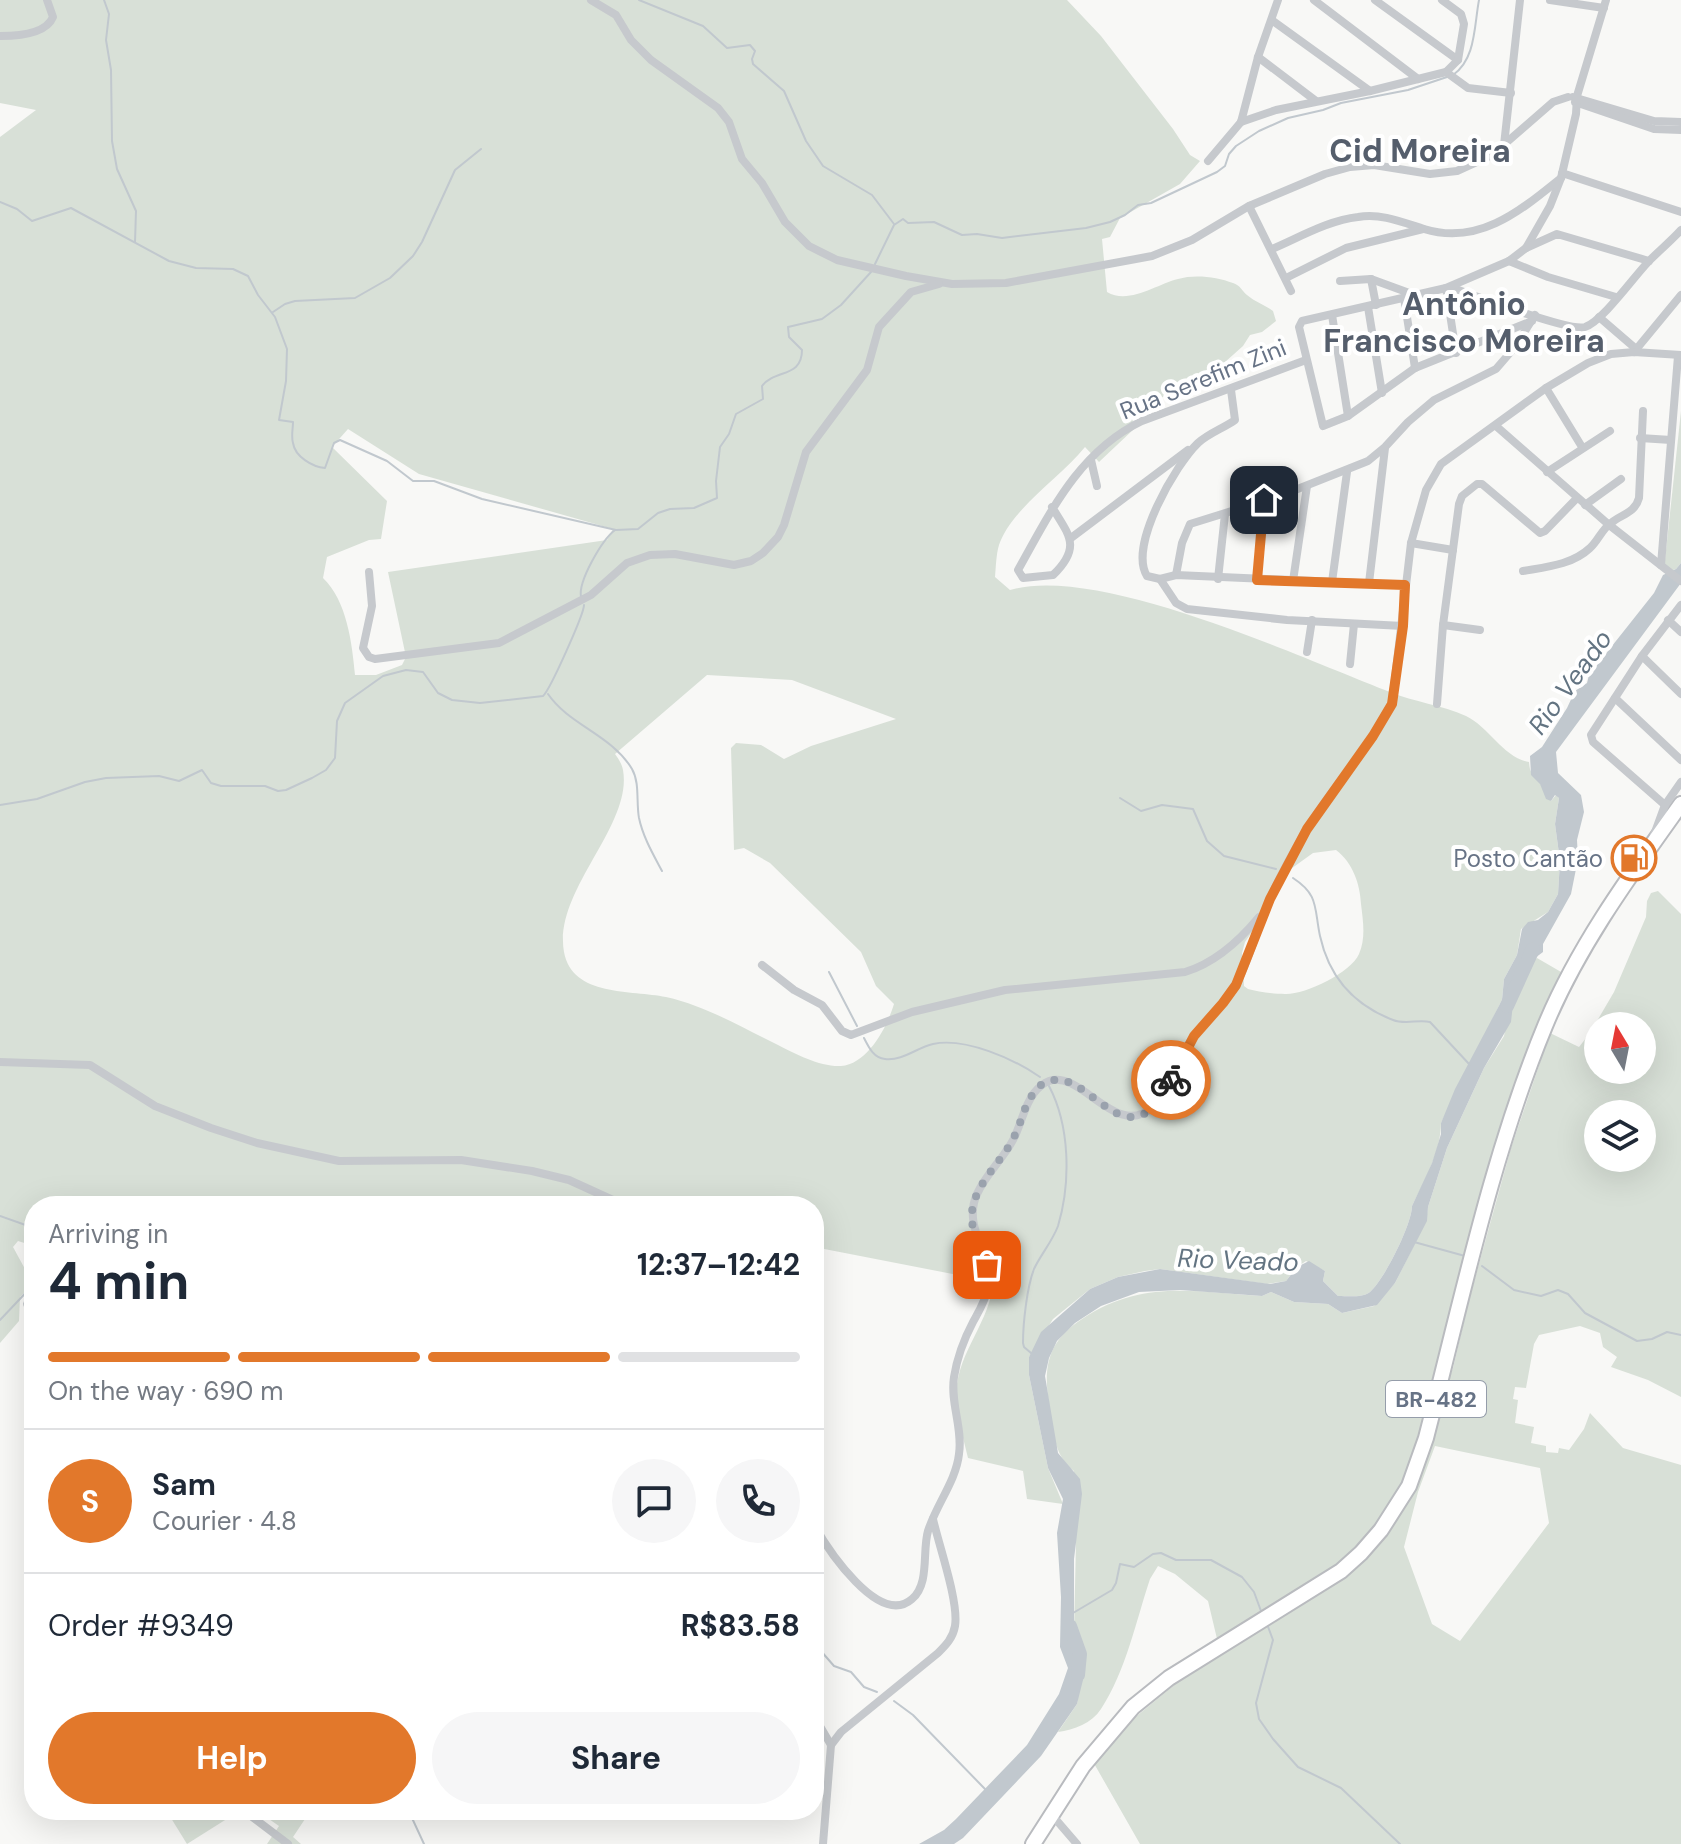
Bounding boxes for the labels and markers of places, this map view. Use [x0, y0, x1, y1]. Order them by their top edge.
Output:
pin [1230, 466, 1298, 534]
fuel station icon: Posto Cantão [1610, 834, 1658, 882]
place label: Posto Cantão [1454, 843, 1603, 874]
pin [953, 1231, 1021, 1299]

